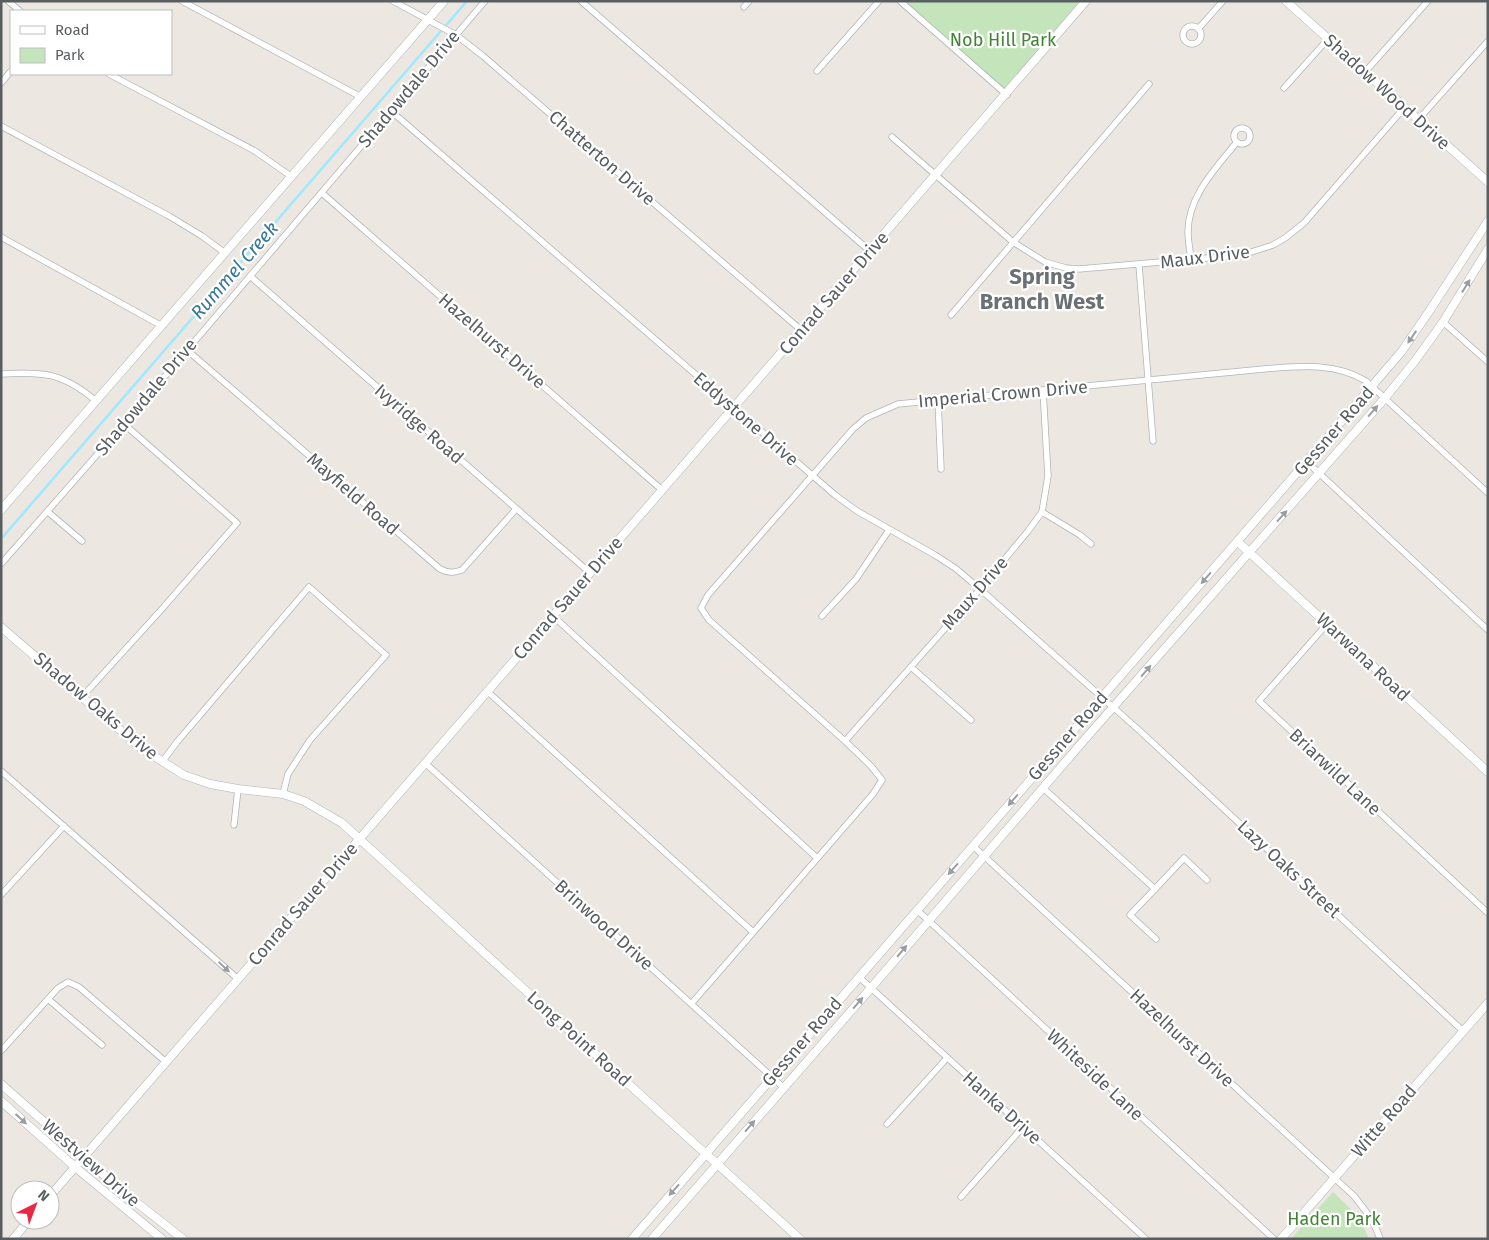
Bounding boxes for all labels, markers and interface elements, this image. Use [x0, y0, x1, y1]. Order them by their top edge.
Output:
legend [10, 10, 172, 75]
text: Road [55, 21, 90, 39]
street label: Shadowdale Drive [353, 26, 465, 152]
park label: Nob Hill Park [950, 29, 1057, 51]
street label: Shadow Wood Drive [1319, 29, 1455, 155]
text: Park [55, 46, 85, 64]
street label: Chatterton Drive [544, 106, 660, 210]
water label: Rummel Creek [186, 217, 283, 324]
street label: Conrad Sauer Drive [774, 227, 894, 359]
street label: Maux Drive [1159, 241, 1251, 273]
district label: Spring Branch West [980, 263, 1105, 315]
one-way arrow [1461, 279, 1470, 292]
street label: Hazelhurst Drive [434, 289, 550, 393]
one-way arrow [1407, 330, 1417, 343]
street label: Shadowdale Drive [90, 334, 202, 460]
street label: Eddystone Drive [689, 367, 803, 471]
street label: Imperial Crown Drive [917, 376, 1089, 412]
street label: Ivyridge Road [370, 379, 468, 469]
street label: Gessner Road [1289, 382, 1379, 480]
one-way arrow [1368, 404, 1379, 417]
street label: Mayfield Road [302, 448, 404, 540]
one-way arrow [1276, 510, 1288, 522]
street label: Conrad Sauer Drive [508, 532, 628, 664]
street label: Maux Drive [937, 552, 1013, 634]
one-way arrow [1200, 572, 1212, 584]
street label: Warwana Road [1312, 608, 1414, 706]
street label: Shadow Oaks Drive [29, 648, 163, 764]
one-way arrow [1140, 666, 1152, 678]
street label: Gessner Road [1023, 687, 1113, 785]
street label: Briarwild Lane [1285, 724, 1385, 820]
one-way arrow [1007, 794, 1018, 807]
street label: Lazy Oaks Street [1233, 816, 1346, 923]
street label: Conrad Sauer Drive [243, 838, 363, 970]
one-way arrow [947, 862, 959, 874]
street label: Brinwood Drive [550, 875, 658, 975]
one-way arrow [897, 945, 908, 958]
one-way arrow [218, 961, 230, 973]
street label: Hazelhurst Drive [1125, 984, 1239, 1092]
street label: Long Point Road [522, 986, 636, 1092]
street label: Gessner Road [757, 993, 847, 1091]
one-way arrow [852, 998, 864, 1010]
street label: Whiteside Lane [1042, 1025, 1148, 1125]
street label: Hanka Drive [958, 1067, 1046, 1149]
street label: Witte Road [1347, 1080, 1421, 1162]
one-way arrow [15, 1113, 27, 1125]
street label: Westview Drive [37, 1114, 145, 1212]
one-way arrow [744, 1120, 755, 1133]
north arrow [10, 1180, 60, 1230]
one-way arrow [669, 1183, 680, 1196]
text: N [34, 1186, 53, 1205]
park label: Haden Park [1287, 1208, 1381, 1230]

